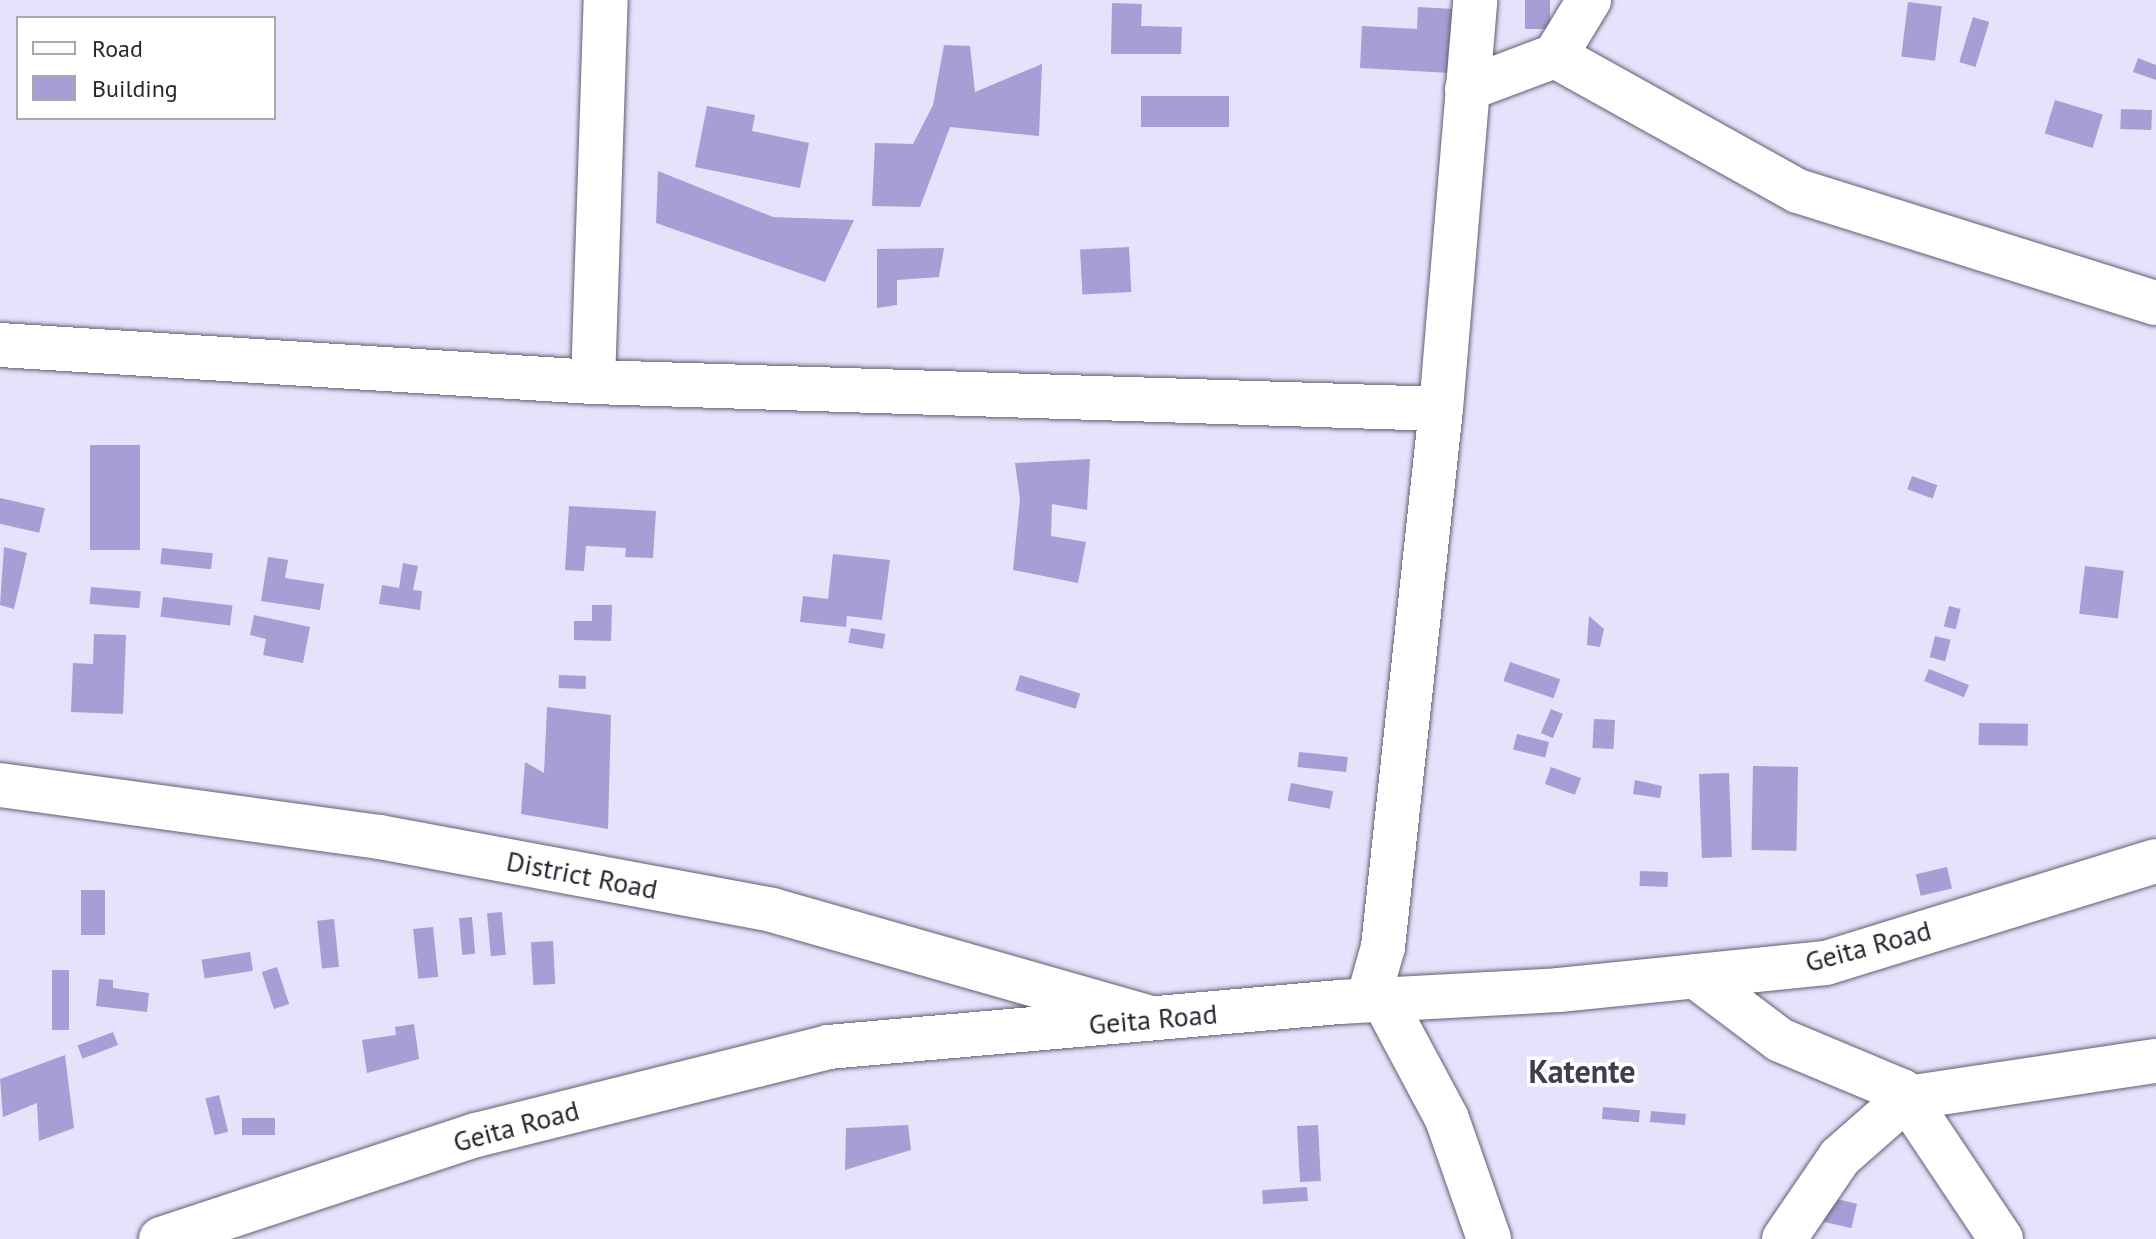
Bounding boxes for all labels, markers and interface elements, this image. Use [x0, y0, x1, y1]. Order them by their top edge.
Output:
legend [16, 16, 276, 120]
text: Road [92, 33, 143, 64]
text: Building [92, 73, 178, 104]
street label: District Road [504, 844, 660, 906]
street label: Geita Road [1801, 913, 1935, 979]
street label: Geita Road [1087, 997, 1219, 1041]
district label: Katente [1528, 1052, 1636, 1090]
street label: Geita Road [449, 1093, 583, 1159]

